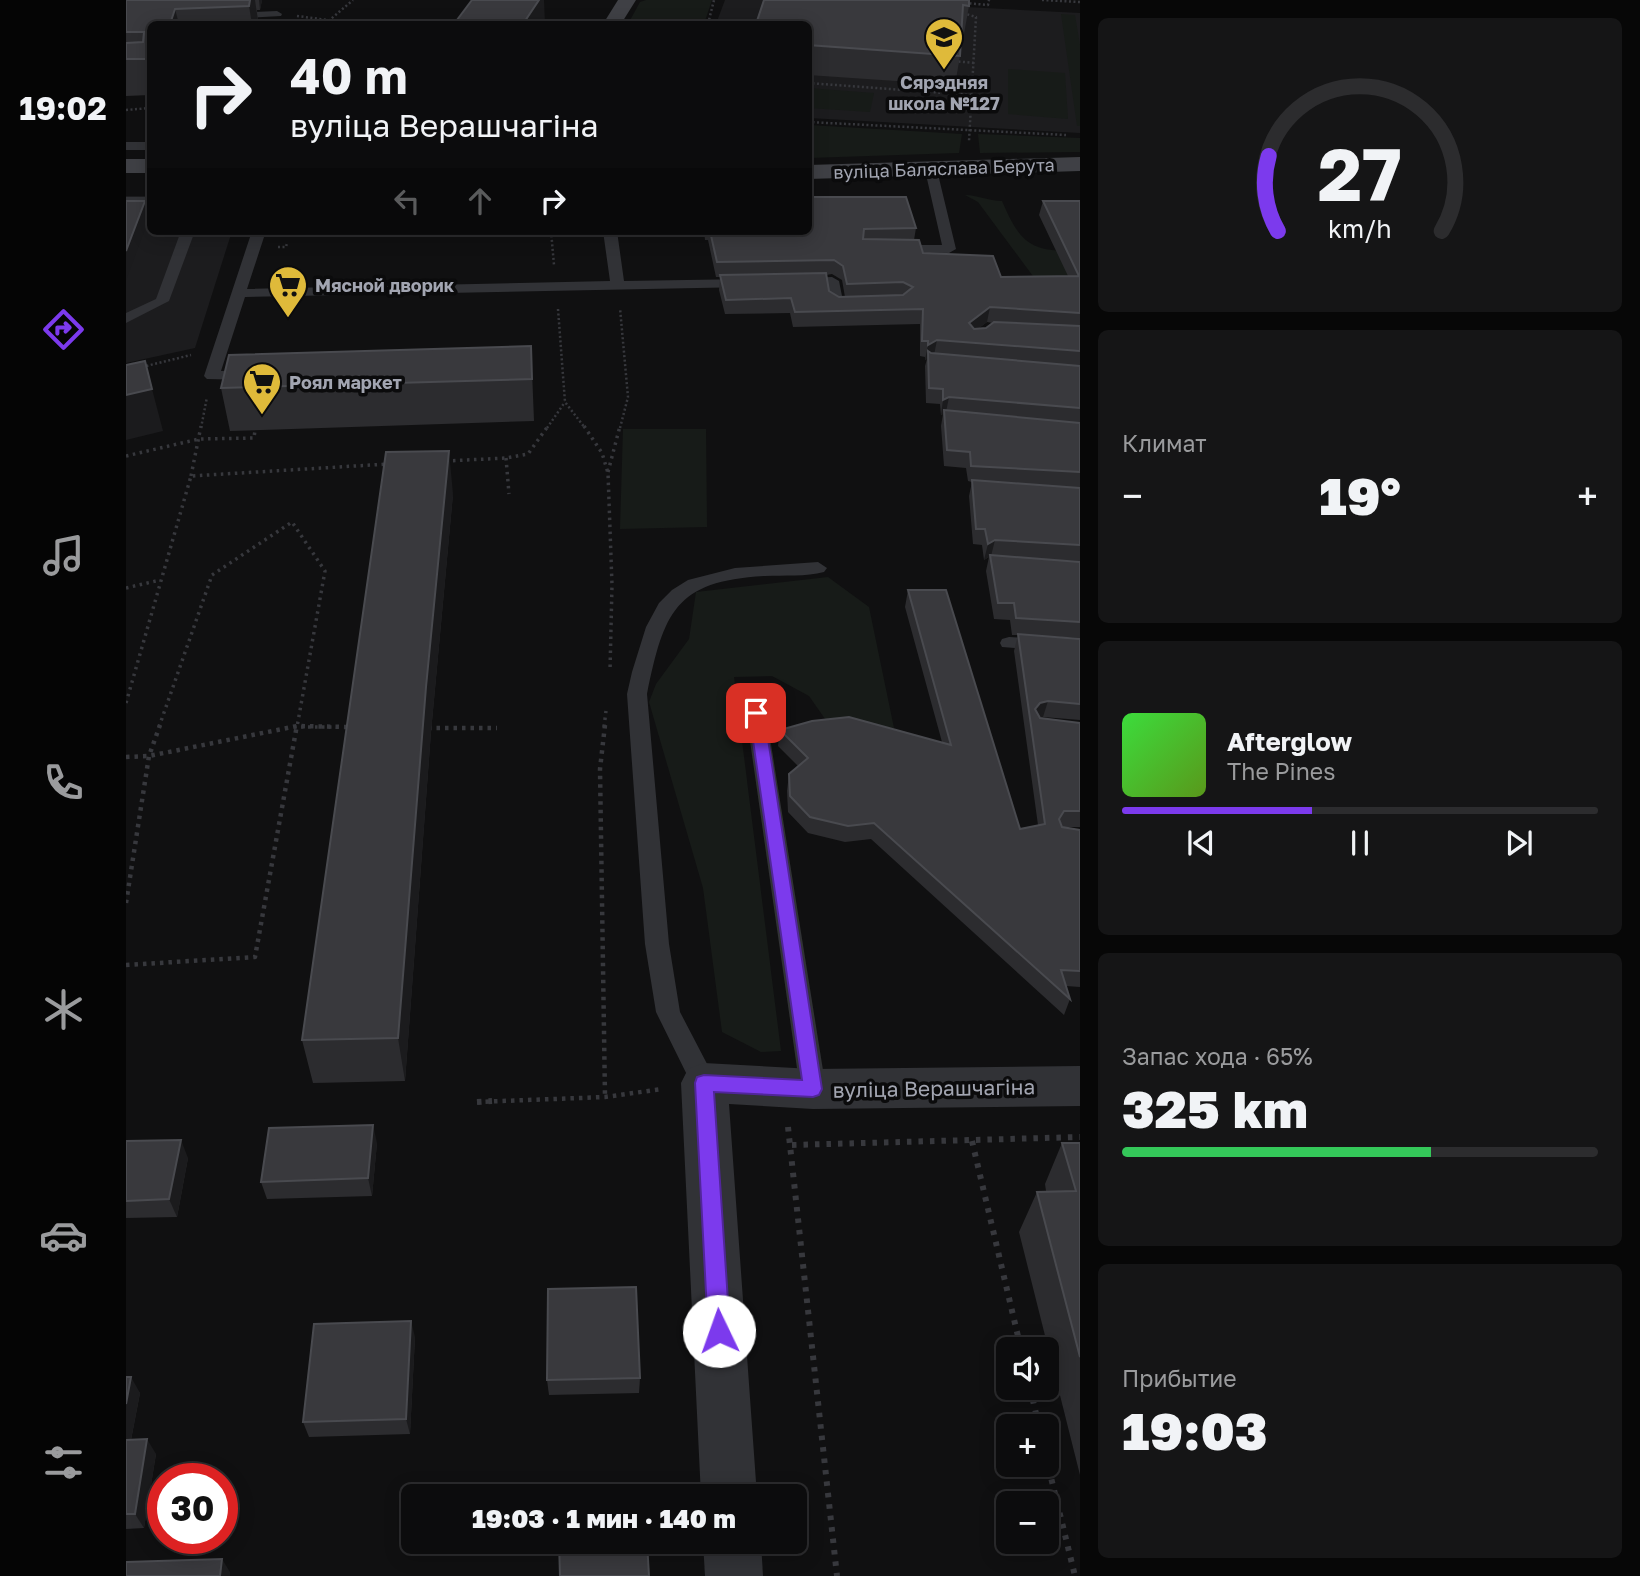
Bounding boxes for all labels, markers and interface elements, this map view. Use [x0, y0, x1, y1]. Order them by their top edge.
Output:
school or university icon: Сярэдняя школа №127 [923, 16, 965, 71]
text: 40 m [290, 46, 408, 105]
icon: right [175, 49, 266, 140]
place label: Сярэдняя школа №127 [888, 71, 1000, 114]
text: 19:02 [19, 89, 107, 127]
text: вуліца Верашчагіна [290, 106, 599, 144]
text: 27 [1318, 130, 1402, 217]
street label: вуліца Баляслава Берута [833, 153, 1055, 183]
icon: left [388, 182, 426, 220]
icon: ahead [461, 182, 499, 220]
icon: right [534, 182, 572, 220]
text: km/h [1328, 213, 1392, 244]
supermarket icon: Мясной дворик [267, 264, 309, 319]
place label: Мясной дворик [315, 274, 455, 296]
icon: directions [39, 305, 88, 354]
supermarket icon: Роял маркет [241, 361, 283, 416]
place label: Роял маркет [289, 371, 402, 393]
text: Климат [1122, 429, 1207, 457]
text: 19° [1319, 464, 1401, 526]
text: − [1122, 473, 1143, 518]
text: + [1577, 473, 1598, 518]
icon: music [39, 531, 88, 580]
pin [726, 683, 786, 743]
icon: arrive [737, 694, 775, 732]
text: Afterglow [1227, 726, 1352, 757]
text: The Pines [1227, 757, 1335, 785]
icon: phone [39, 758, 88, 807]
icon: previous [1182, 824, 1220, 862]
icon: pause [1341, 824, 1379, 862]
icon: next [1500, 824, 1538, 862]
icon: climate [39, 985, 88, 1034]
text: Запас хода · 65% [1122, 1042, 1313, 1070]
street label: вуліца Верашчагіна [832, 1073, 1036, 1103]
text: 325 km [1122, 1077, 1308, 1139]
icon: car [39, 1211, 88, 1260]
position arrow [682, 1294, 756, 1368]
map controls [996, 1337, 1059, 1554]
button: sound [996, 1337, 1059, 1400]
text: Прибытие [1122, 1364, 1237, 1392]
text: 19:03 [1122, 1399, 1268, 1461]
button: + [996, 1414, 1059, 1477]
icon: filters [39, 1438, 88, 1487]
speed limit sign: 30 [147, 1463, 238, 1554]
button: − [996, 1491, 1059, 1554]
text: 19:03 · 1 мин · 140 m [472, 1503, 736, 1534]

